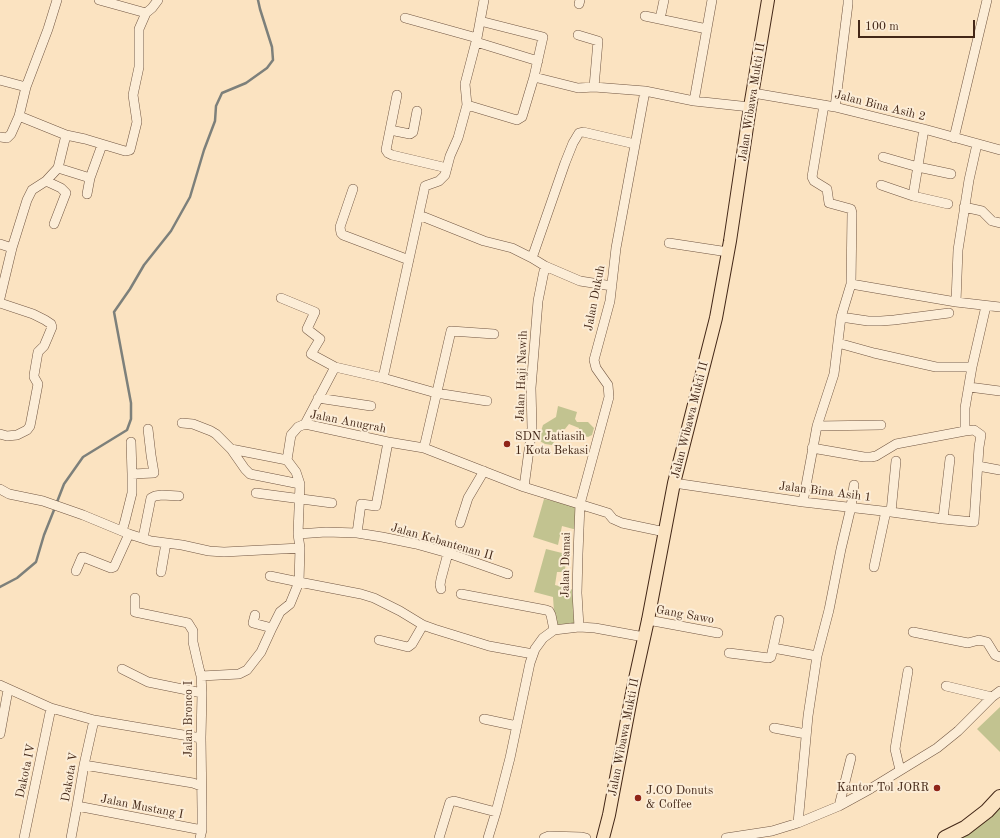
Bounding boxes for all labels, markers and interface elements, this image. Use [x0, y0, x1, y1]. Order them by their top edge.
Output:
scale bar [860, 12, 977, 38]
text: 100 m [865, 21, 899, 33]
street label: Jalan Wibawa Mukti II [736, 42, 768, 162]
street label: Jalan Bina Asih 2 [833, 88, 927, 124]
street label: Jalan Dukuh [582, 264, 608, 332]
street label: Jalan Haji Nawih [513, 330, 531, 422]
street label: Jalan Wibawa Mukti II [669, 360, 711, 480]
street label: Jalan Anugrah [309, 408, 387, 436]
place label: SDN Jatiasih 1 Kota Bekasi [515, 430, 588, 458]
marker: SDN Jatiasih 1 Kota Bekasi [502, 439, 512, 449]
street label: Jalan Bina Asih 1 [778, 479, 872, 505]
street label: Jalan Kebantenan II [389, 520, 495, 564]
street label: Jalan Damai [558, 532, 574, 598]
street label: Gang Sawo [655, 603, 715, 627]
street label: Jalan Wibawa Mukti II [605, 677, 643, 797]
street label: Jalan Bronco I [182, 681, 196, 757]
street label: Dakota IV [13, 743, 39, 799]
street label: Dakota V [59, 751, 81, 803]
place label: Kantor Tol JORR [837, 781, 929, 795]
marker: Kantor Tol JORR [932, 783, 942, 793]
place label: J.CO Donuts & Coffee [646, 784, 713, 812]
street label: Jalan Mustang I [99, 792, 185, 822]
marker: J.CO Donuts & Coffee [633, 793, 643, 803]

